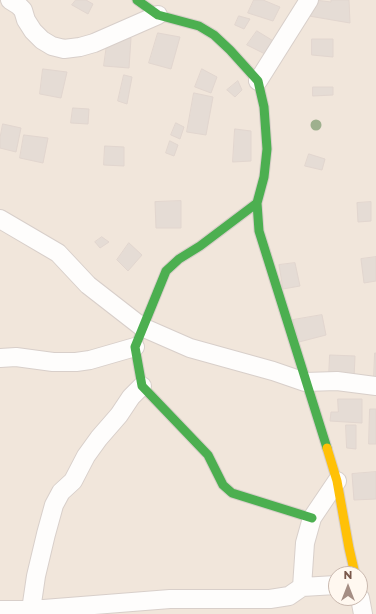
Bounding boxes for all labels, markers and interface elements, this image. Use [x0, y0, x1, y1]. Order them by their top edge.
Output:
north arrow [328, 566, 368, 606]
text: N [344, 568, 352, 582]

